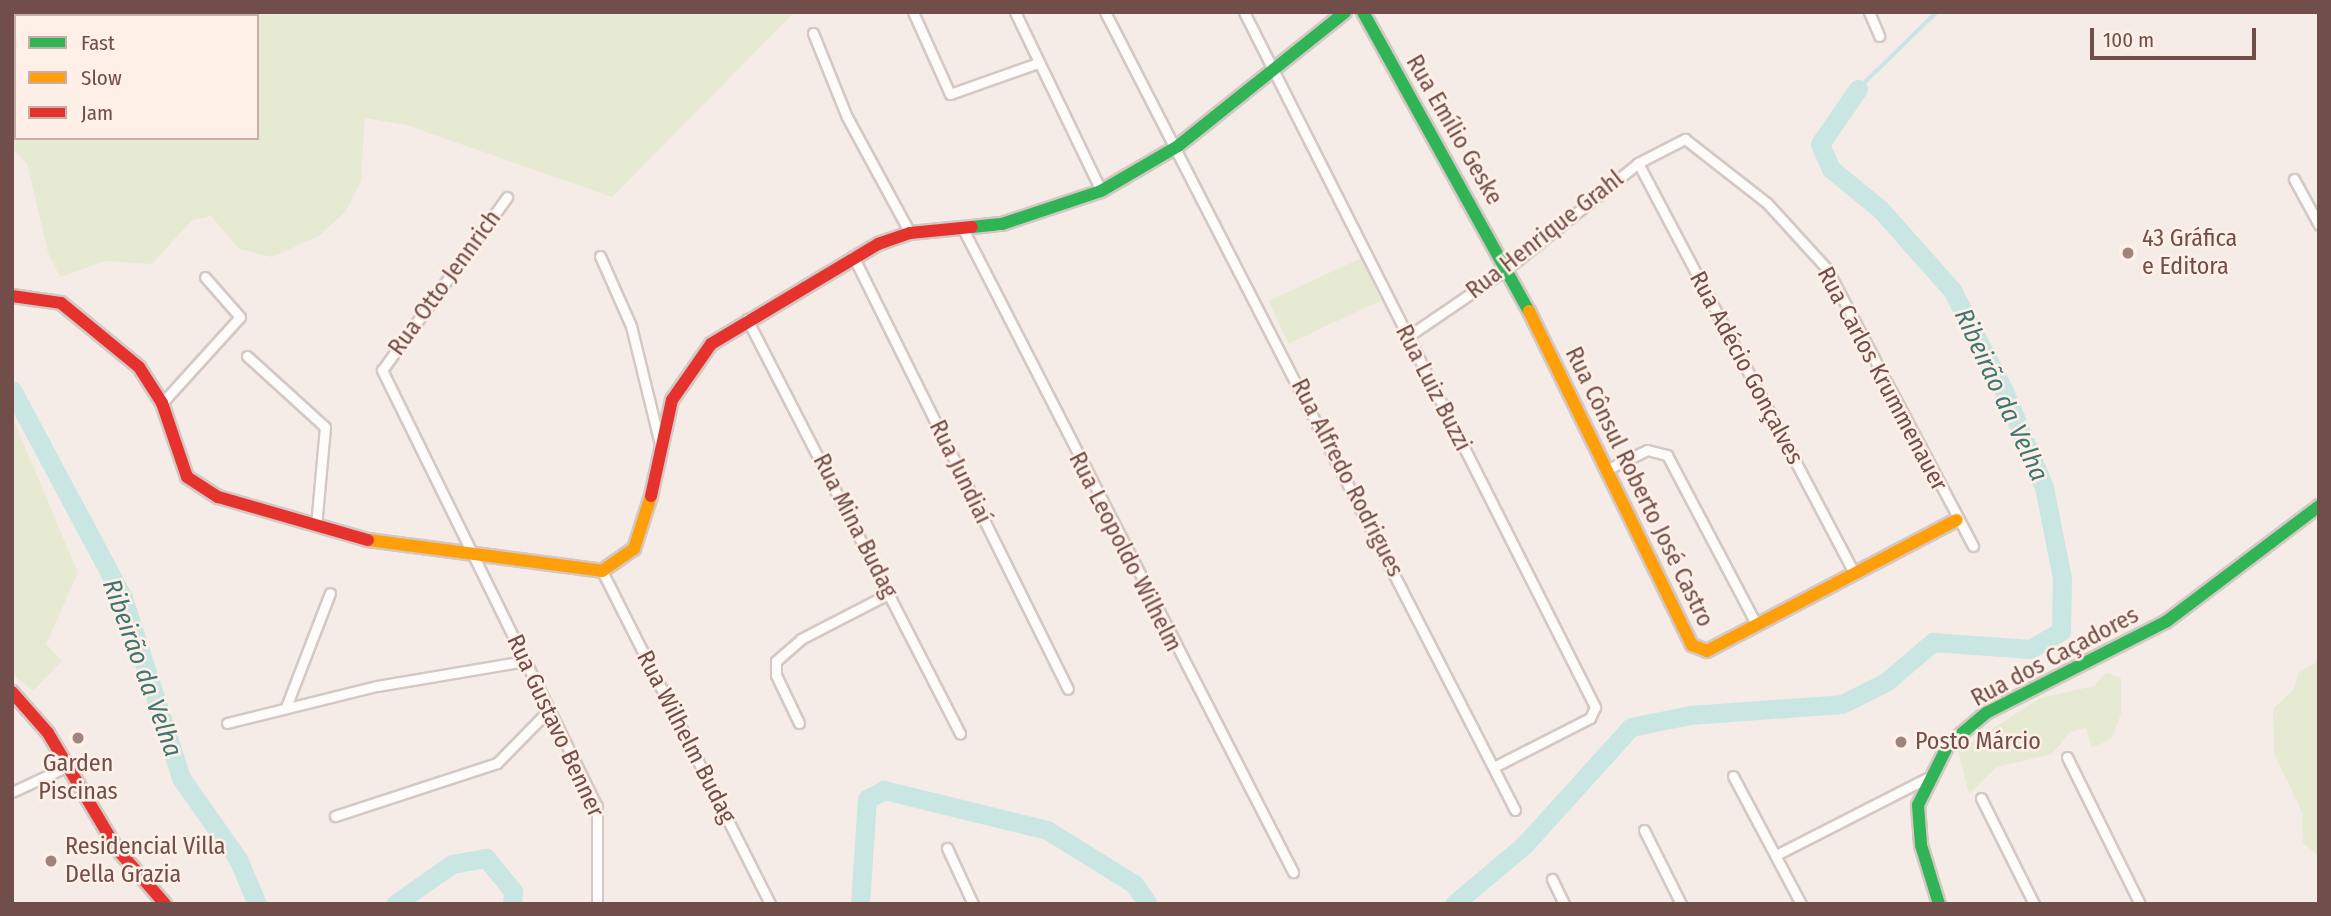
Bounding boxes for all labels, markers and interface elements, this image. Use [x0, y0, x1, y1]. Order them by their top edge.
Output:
legend [14, 14, 259, 140]
scale bar [2093, 14, 2259, 58]
text: 100 m [2103, 27, 2154, 53]
text: Fast [81, 30, 115, 56]
street label: Rua Emílio Geske [1400, 50, 1508, 210]
text: Slow [81, 65, 122, 91]
text: Jam [81, 100, 113, 126]
street label: Rua Henrique Grahl [1461, 165, 1629, 305]
street label: Rua Otto Jennrich [383, 205, 507, 361]
place label: 43 Gráfica e Editora [2142, 225, 2237, 281]
marker: 43 Gráfica e Editora [2120, 245, 2136, 261]
street label: Rua Carlos Krummenauer [1811, 262, 1953, 496]
street label: Rua Adécio Gonçalves [1683, 267, 1809, 469]
water label: Ribeirão da Velha [1947, 304, 2055, 486]
street label: Rua Luiz Buzzi [1389, 320, 1477, 456]
street label: Rua Cônsul Roberto José Castro [1559, 342, 1719, 632]
street label: Rua Alfredo Rodrigues [1285, 374, 1409, 582]
street label: Rua Jundiaí [923, 416, 997, 528]
street label: Rua Leopoldo Wilhelm [1062, 447, 1188, 657]
street label: Rua Mina Budag [806, 449, 904, 603]
water label: Ribeirão da Velha [95, 575, 189, 761]
street label: Rua dos Caçadores [1966, 601, 2144, 713]
street label: Rua Gustavo Benner [500, 630, 610, 822]
street label: Rua Wilhelm Budag [630, 646, 742, 828]
place label: Posto Márcio [1915, 728, 2041, 756]
marker: Garden Piscinas [70, 730, 86, 746]
marker: Posto Márcio [1893, 734, 1909, 750]
place label: Garden Piscinas [38, 750, 118, 806]
place label: Residencial Villa Della Grazia [65, 833, 226, 889]
marker: Residencial Villa Della Grazia [43, 853, 59, 869]

